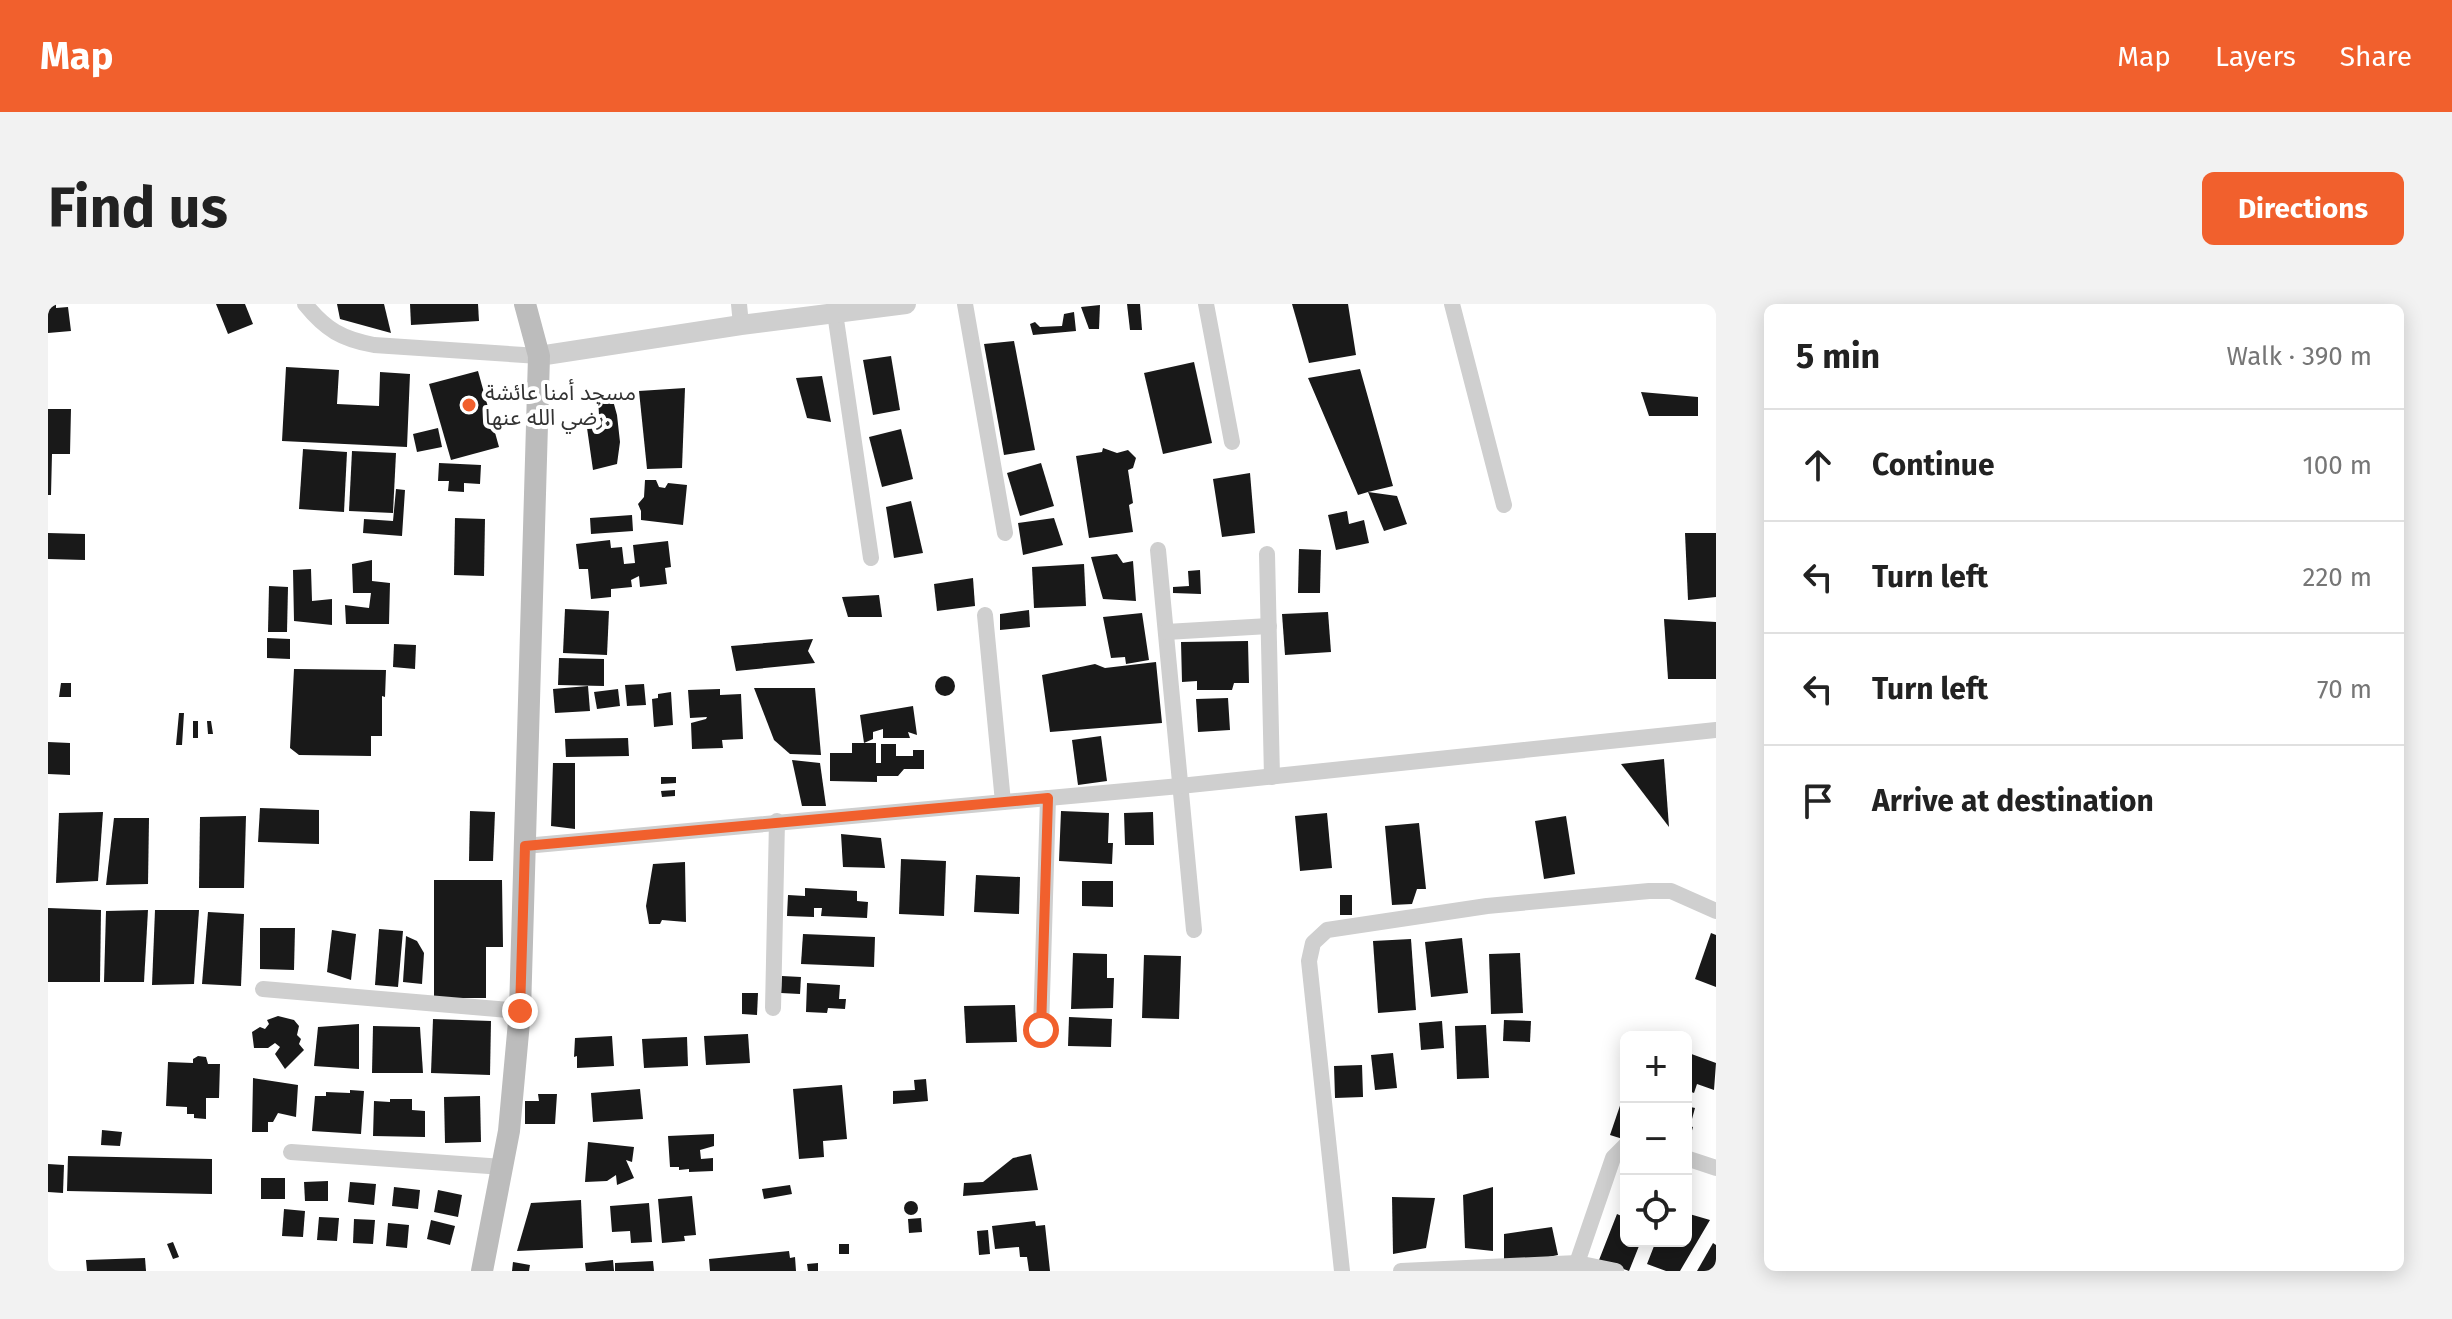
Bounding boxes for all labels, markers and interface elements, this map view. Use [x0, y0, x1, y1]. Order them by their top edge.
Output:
text: Map [40, 33, 113, 79]
text: Map [2117, 40, 2171, 73]
text: Layers [2215, 40, 2296, 73]
text: Share [2340, 40, 2412, 73]
button: Directions [2202, 172, 2404, 245]
text: Find us [48, 175, 228, 242]
text: 5 min [1796, 336, 1880, 377]
text: Walk · 390 m [2226, 341, 2372, 372]
place label: مسجد أمنا عائشة رضي الله عنها. [485, 379, 636, 434]
marker: مسجد أمنا عائشة رضي الله عنها. [460, 396, 478, 414]
icon: ahead [1796, 443, 1840, 487]
text: Continue [1872, 447, 1995, 483]
text: 100 m [2303, 450, 2372, 481]
icon: left [1796, 555, 1840, 599]
text: Turn left [1872, 559, 1988, 595]
text: 220 m [2303, 562, 2372, 593]
icon: left [1796, 667, 1840, 711]
text: Turn left [1872, 671, 1988, 707]
text: 70 m [2317, 674, 2372, 705]
icon: arrive [1796, 779, 1840, 823]
text: Arrive at destination [1872, 783, 2154, 819]
route end [502, 993, 538, 1029]
route start [1023, 1012, 1059, 1048]
map controls [1620, 1031, 1692, 1247]
button: + [1620, 1031, 1692, 1103]
button: − [1620, 1103, 1692, 1175]
button: locate [1620, 1175, 1692, 1247]

